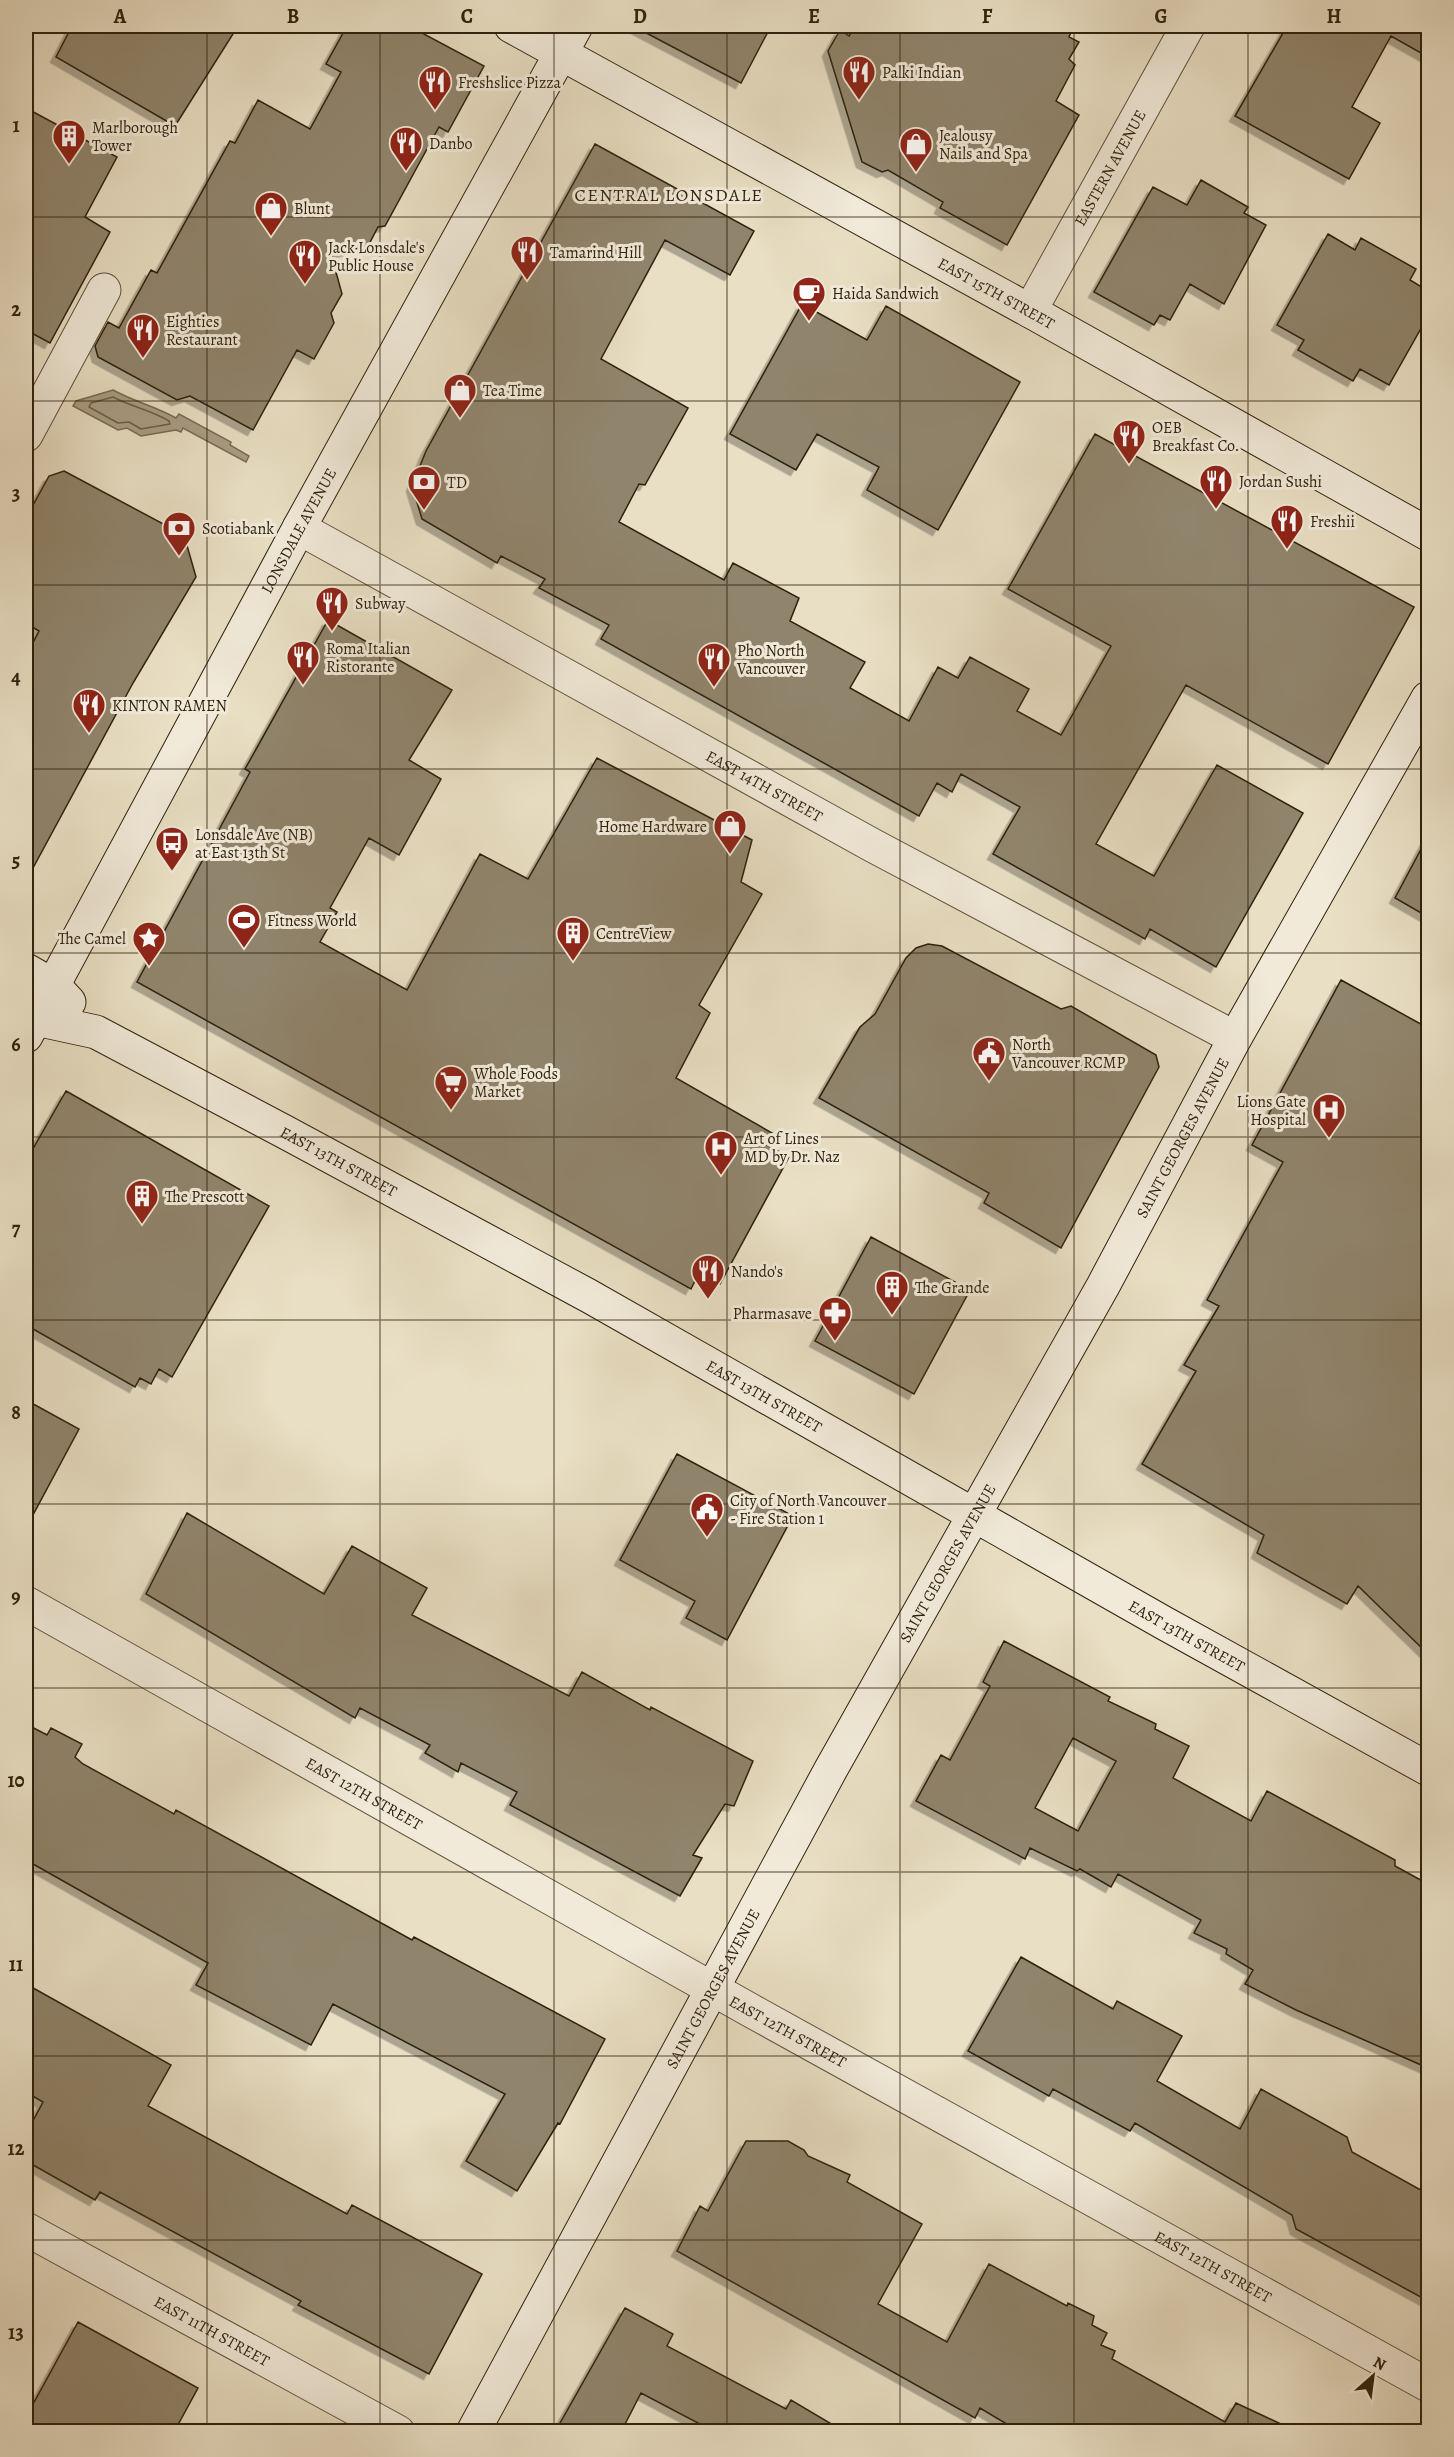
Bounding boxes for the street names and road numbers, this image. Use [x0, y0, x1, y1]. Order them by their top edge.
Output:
street label: EASTERN AVENUE [1069, 106, 1151, 230]
street label: EAST 15TH STREET [934, 253, 1059, 335]
street label: LONSDALE AVENUE [256, 464, 342, 598]
street label: EAST 14TH STREET [702, 745, 827, 828]
street label: SAINT GEORGES AVENUE [1131, 1054, 1235, 1222]
street label: EAST 13TH STREET [276, 1121, 401, 1203]
street label: EAST 13TH STREET [702, 1355, 826, 1438]
street label: SAINT GEORGES AVENUE [894, 1480, 1001, 1647]
street label: EAST 13TH STREET [1124, 1595, 1249, 1678]
street label: EAST 12TH STREET [301, 1752, 426, 1836]
street label: SAINT GEORGES AVENUE [661, 1905, 766, 2073]
street label: EAST 12TH STREET [725, 1990, 850, 2073]
street label: EAST 12TH STREET [1150, 2226, 1276, 2309]
street label: EAST 11TH STREET [150, 2291, 274, 2372]

